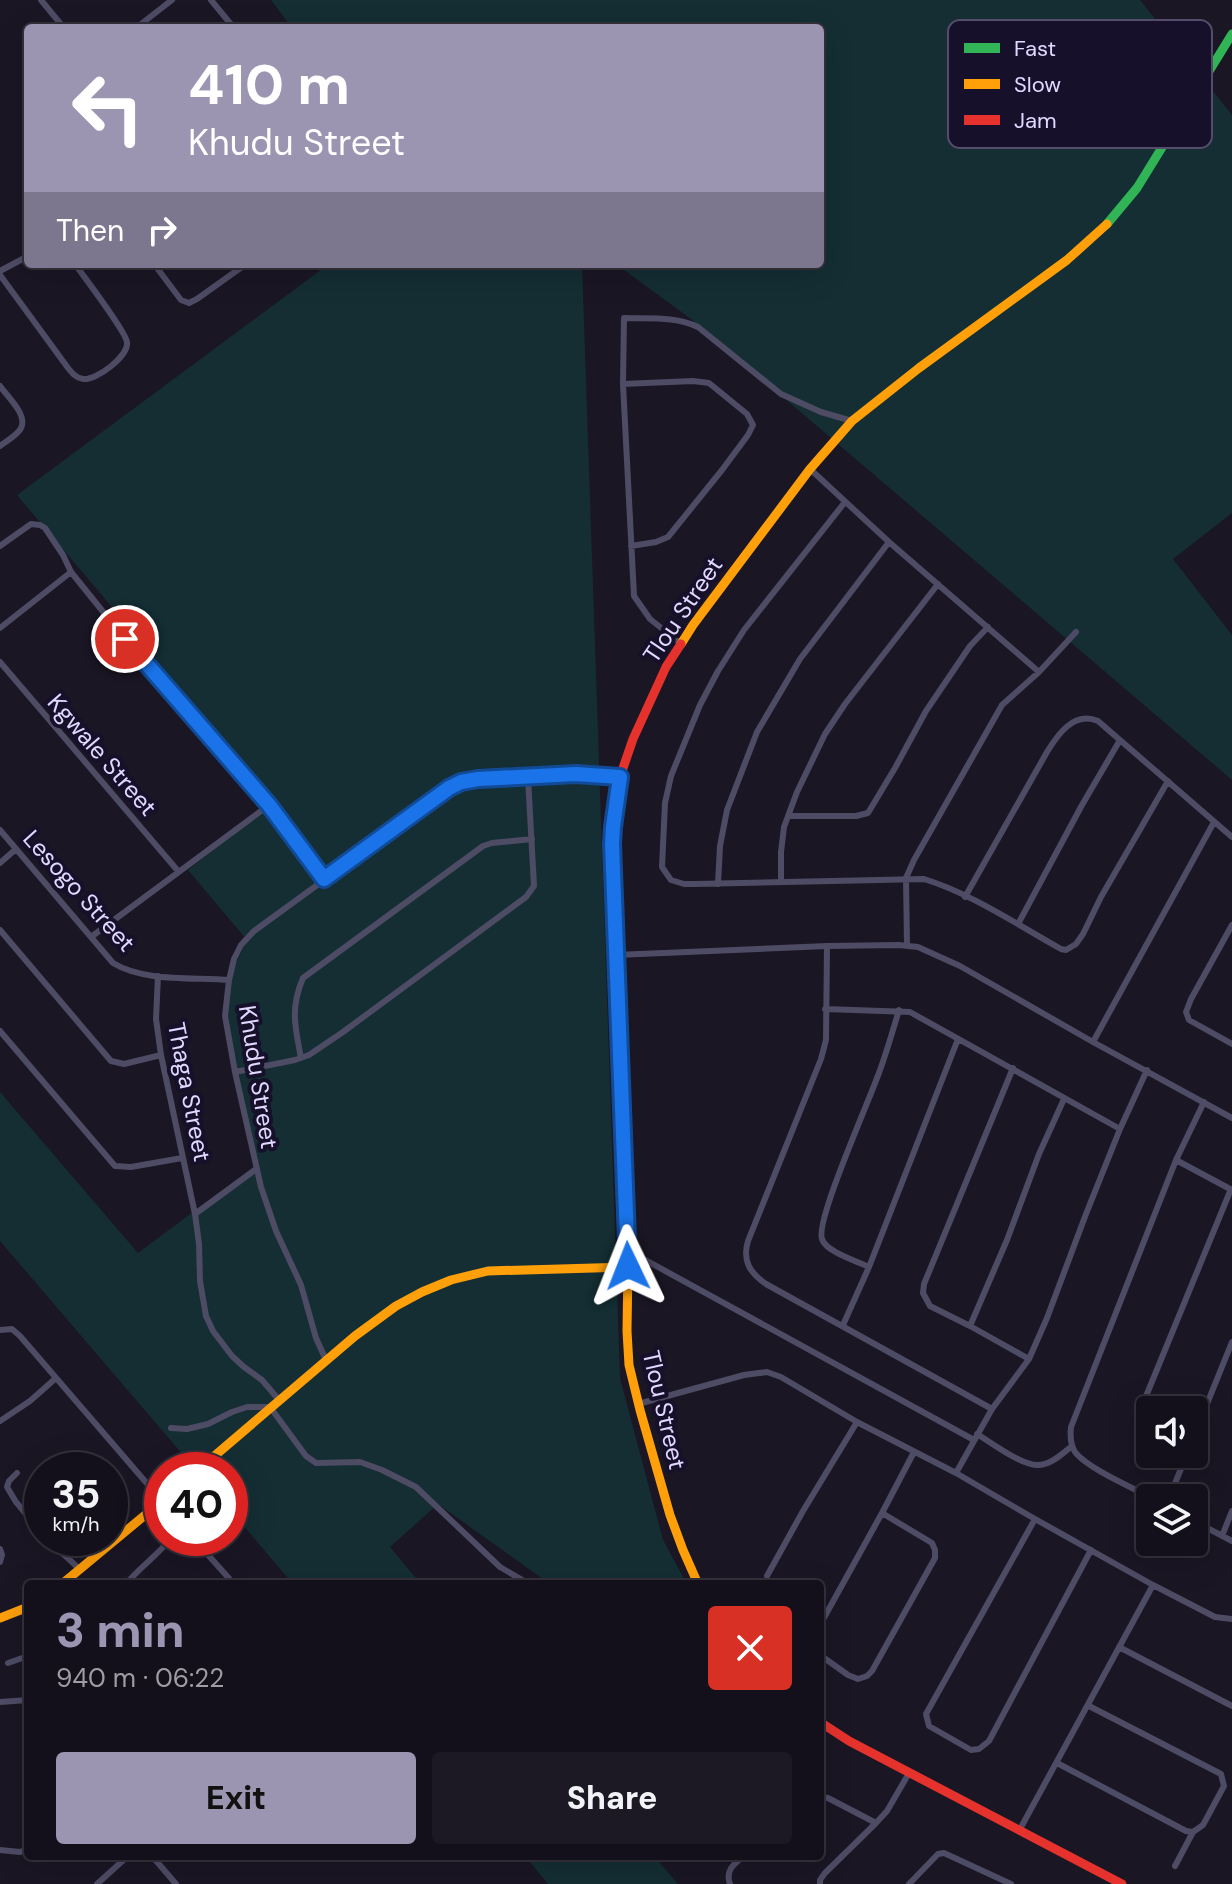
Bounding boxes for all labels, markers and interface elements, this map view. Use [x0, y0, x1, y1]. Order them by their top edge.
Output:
legend [948, 20, 1212, 148]
text: Fast [1014, 34, 1056, 63]
text: 410 m [188, 48, 350, 121]
icon: left [56, 56, 160, 160]
text: Slow [1014, 70, 1061, 99]
text: Jam [1014, 106, 1057, 135]
text: Khudu Street [188, 119, 405, 166]
icon: right [140, 208, 184, 252]
text: Then [56, 211, 124, 250]
street label: Tlou Street [636, 551, 729, 669]
pin [91, 605, 159, 673]
icon: arrive [103, 617, 147, 661]
street label: Kgwale Street [41, 687, 164, 822]
street label: Lesogo Street [17, 823, 142, 958]
street label: Khudu Street [232, 1003, 285, 1151]
street label: Thaga Street [161, 1020, 218, 1164]
position arrow [586, 1224, 670, 1308]
street label: Tlou Street [636, 1347, 693, 1472]
map controls [1136, 1396, 1208, 1556]
button: sound [1136, 1396, 1208, 1468]
speed limit sign: 40 [144, 1452, 248, 1556]
text: 35 [52, 1468, 101, 1520]
button: layers [1136, 1484, 1208, 1556]
text: km/h [52, 1511, 100, 1537]
text: 3 min [56, 1599, 185, 1662]
button: close [708, 1606, 792, 1690]
text: 940 m · 06:22 [56, 1661, 224, 1695]
button: Exit [56, 1752, 416, 1844]
button: Share [432, 1752, 792, 1844]

